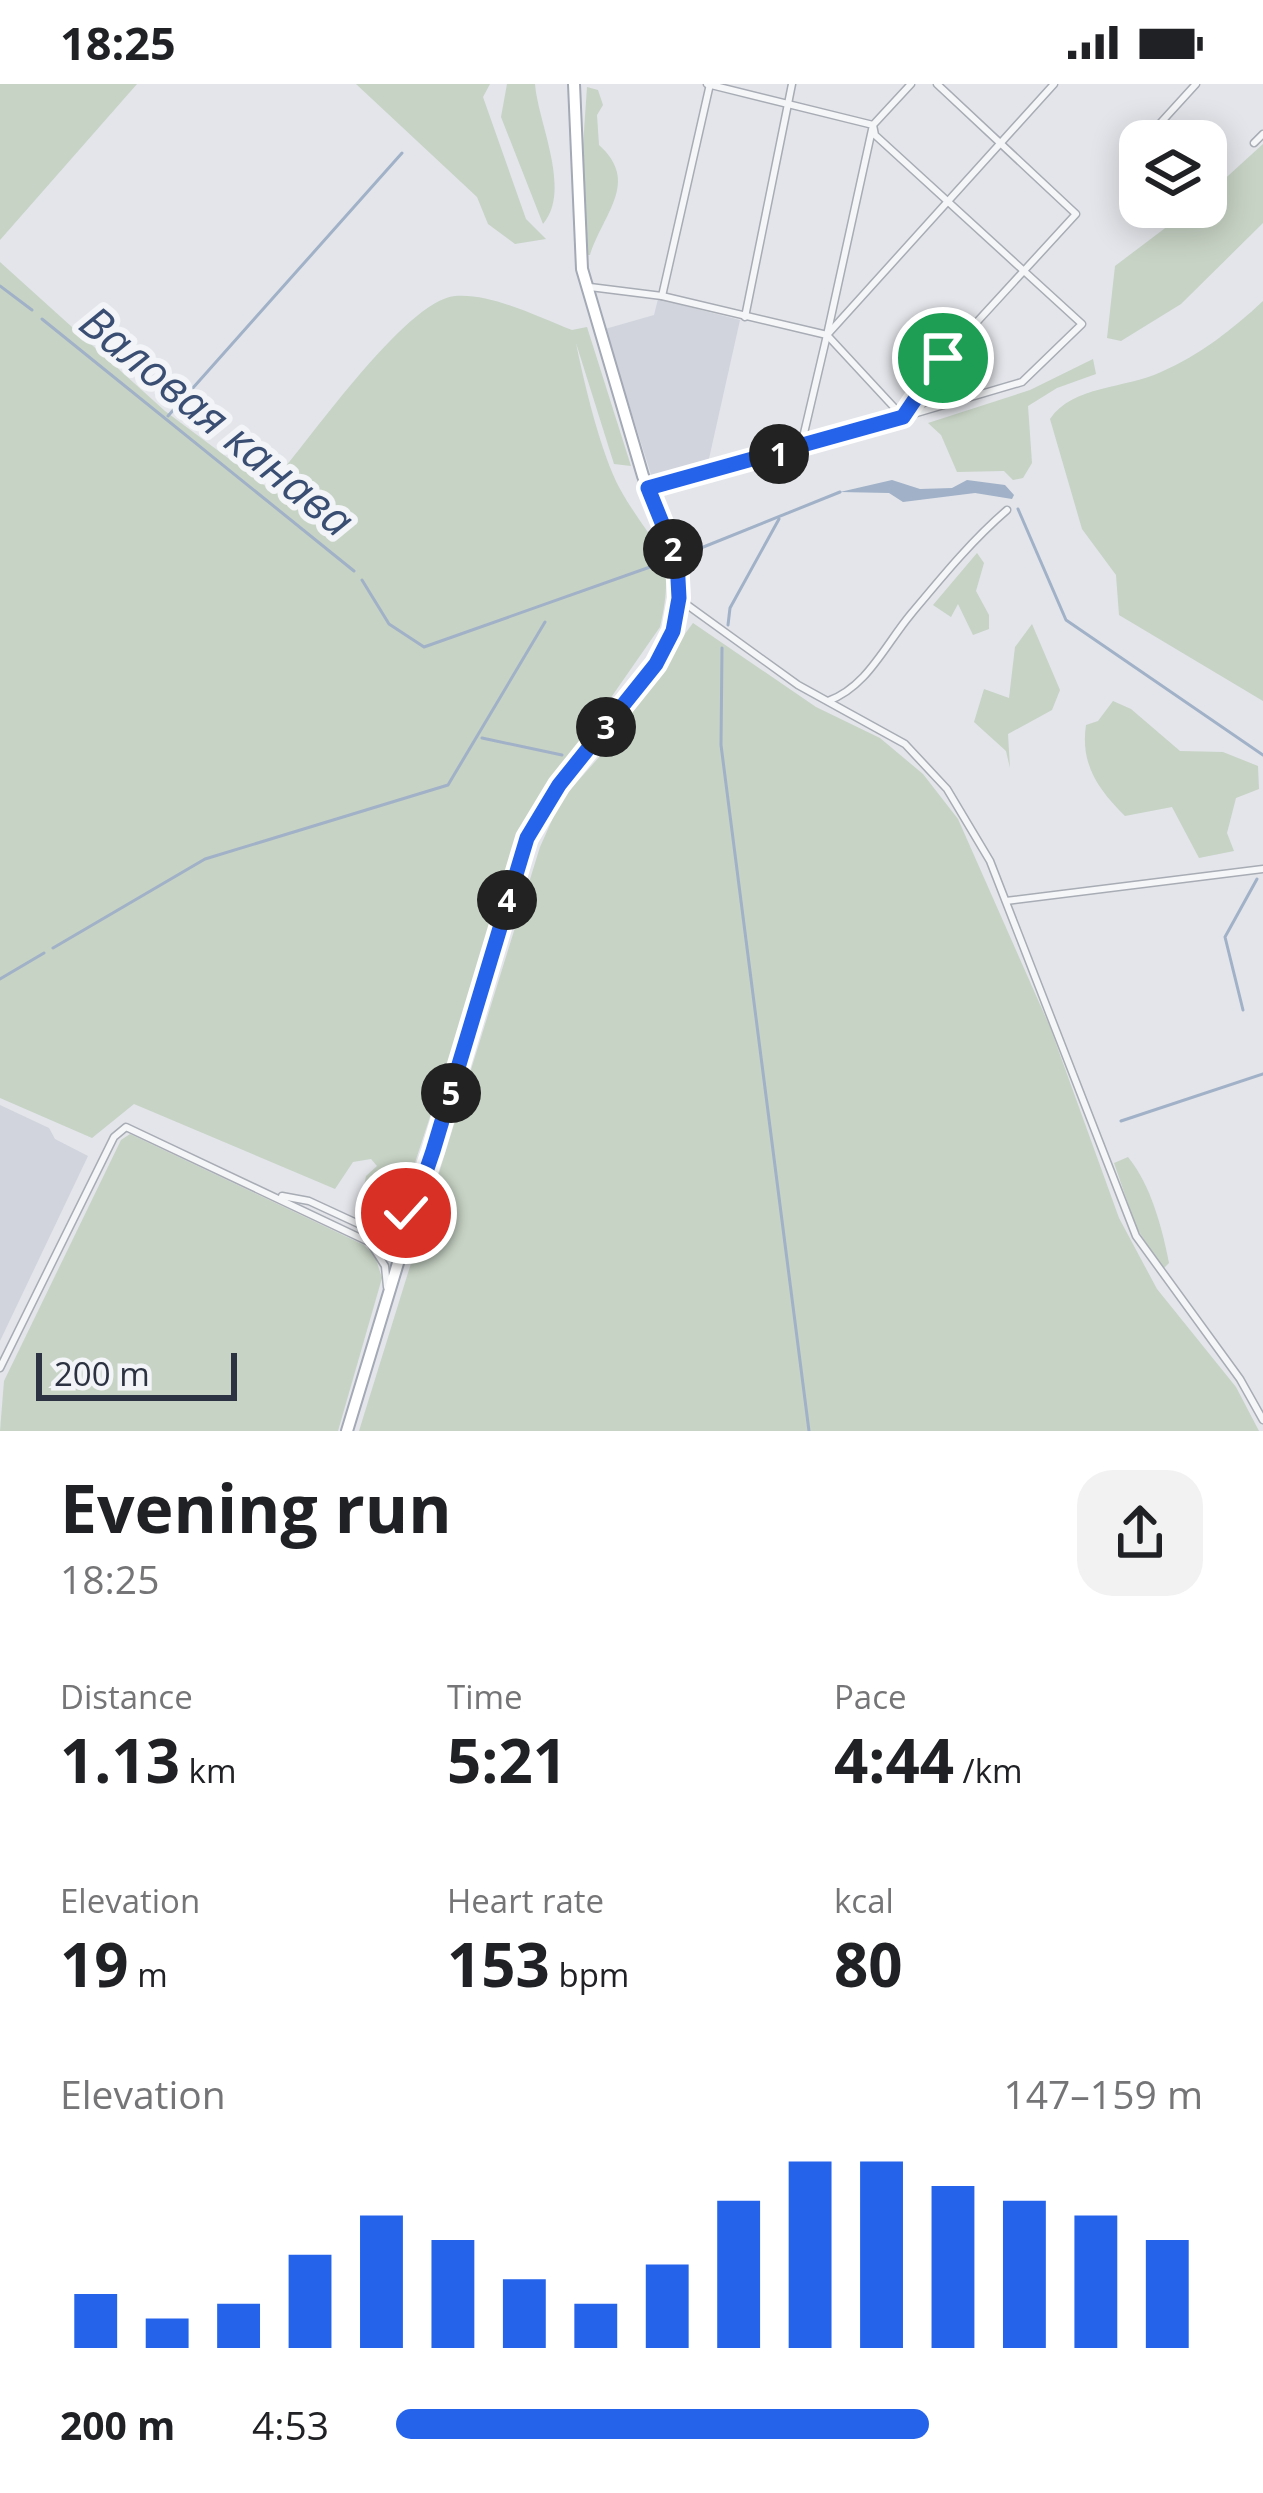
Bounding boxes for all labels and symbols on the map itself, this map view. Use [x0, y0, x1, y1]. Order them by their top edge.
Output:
water label: Валовая канава [68, 290, 368, 549]
pin [892, 307, 994, 409]
pin: 1 [749, 424, 809, 484]
pin: 2 [643, 519, 703, 579]
pin: 3 [576, 697, 636, 757]
pin: 4 [477, 870, 537, 930]
pin: 5 [421, 1063, 481, 1123]
pin [355, 1162, 457, 1264]
scale bar [36, 1347, 237, 1400]

